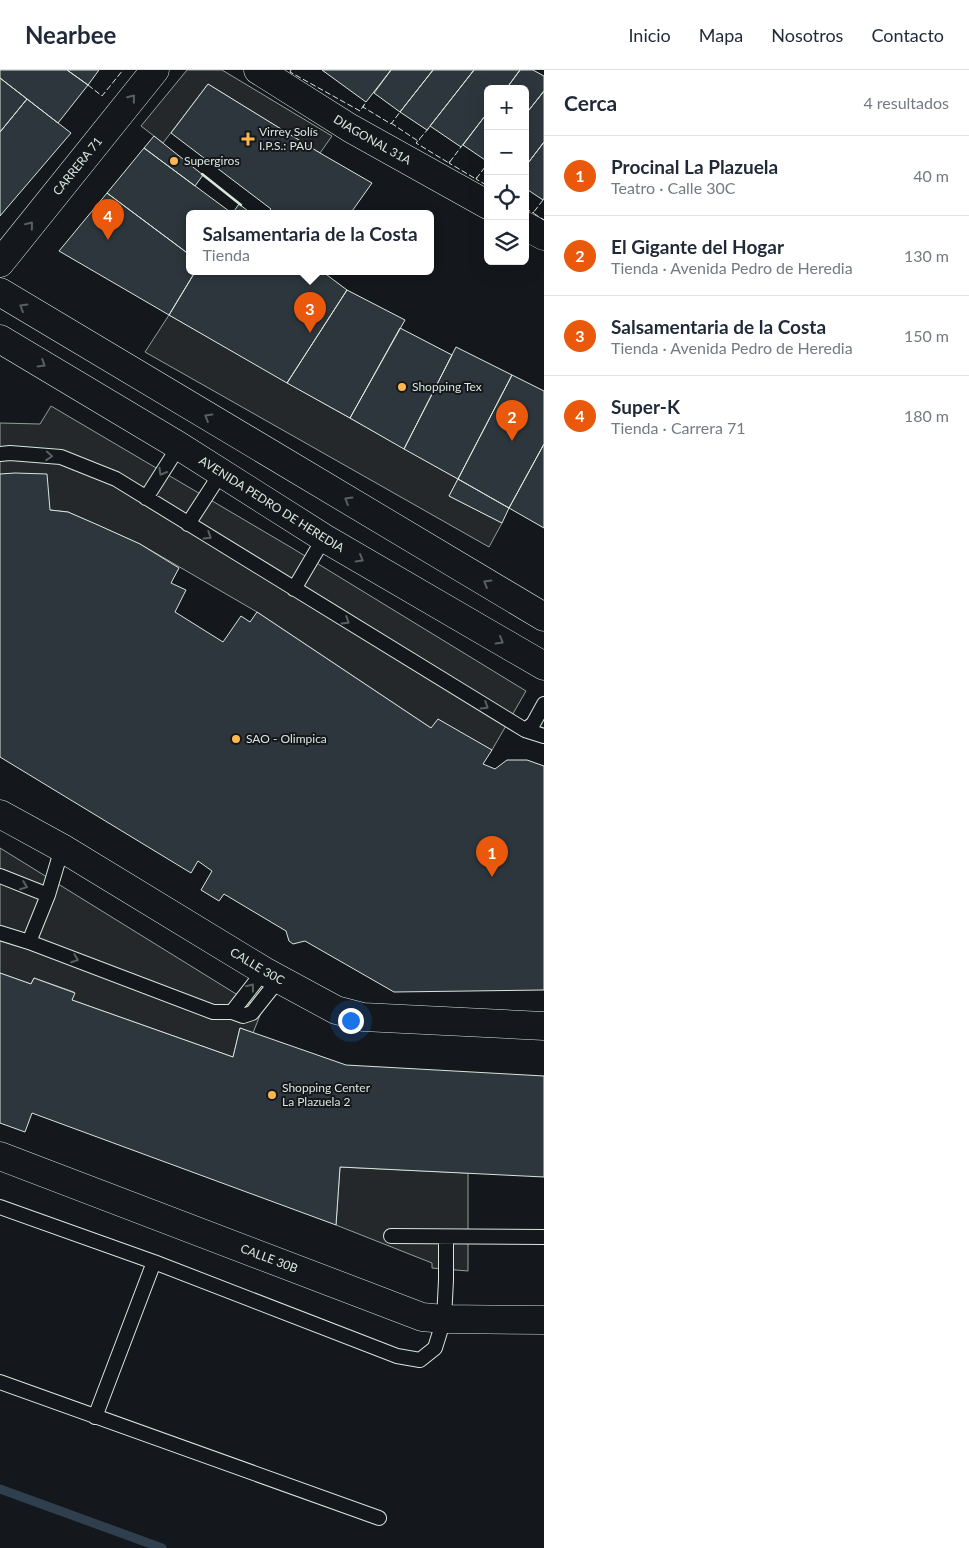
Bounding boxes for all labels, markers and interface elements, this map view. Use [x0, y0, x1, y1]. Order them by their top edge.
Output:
text: Nearbee [25, 20, 116, 49]
text: Inicio [628, 24, 671, 46]
text: Mapa [699, 24, 743, 46]
text: Nosotros [771, 24, 843, 46]
text: Contacto [871, 24, 944, 46]
map controls [484, 85, 529, 265]
button: + [484, 85, 529, 130]
text: Cerca [564, 90, 617, 115]
text: 4 resultados [863, 93, 949, 112]
one-way arrow [126, 95, 135, 104]
street label: DIAGONAL 31A [331, 111, 415, 168]
place label: Virrey Solís I.P.S.: PAU [259, 124, 318, 153]
button: − [484, 130, 529, 175]
marker: Virrey Solís I.P.S.: PAU [241, 132, 255, 146]
street label: CARRERA 71 [49, 134, 105, 198]
place label: Supergiros [184, 153, 240, 168]
marker: Supergiros [168, 155, 180, 167]
text: Procinal La Plazuela [611, 155, 778, 178]
text: 1 [575, 166, 585, 185]
text: 40 m [913, 166, 949, 185]
button: locate [484, 175, 529, 220]
text: Teatro · Calle 30C [611, 178, 735, 197]
pin: 4 [92, 199, 124, 240]
popup [186, 210, 434, 275]
button: layers [484, 220, 529, 265]
one-way arrow [25, 222, 33, 231]
text: Salsamentaria de la Costa [202, 222, 418, 245]
text: El Gigante del Hogar [611, 235, 784, 258]
text: Tienda [202, 245, 250, 264]
text: 2 [575, 246, 585, 265]
text: 130 m [904, 246, 949, 265]
text: Tienda · Avenida Pedro de Heredia [611, 258, 853, 277]
pin: 3 [294, 292, 326, 333]
one-way arrow [20, 303, 29, 313]
text: Salsamentaria de la Costa [611, 315, 826, 338]
text: 3 [575, 326, 585, 345]
text: 150 m [904, 326, 949, 345]
text: Tienda · Avenida Pedro de Heredia [611, 338, 853, 357]
one-way arrow [36, 358, 45, 368]
place label: Shopping Tex [412, 379, 482, 394]
marker: Shopping Tex [396, 381, 408, 393]
text: Super-K [611, 395, 680, 418]
pin: 2 [496, 400, 528, 441]
text: 4 [575, 406, 585, 425]
text: 180 m [904, 406, 949, 425]
one-way arrow [205, 413, 214, 423]
text: Tienda · Carrera 71 [611, 418, 746, 437]
one-way arrow [45, 450, 53, 461]
street label: AVENIDA PEDRO DE HEREDIA [196, 453, 348, 556]
one-way arrow [158, 466, 168, 475]
one-way arrow [344, 497, 353, 507]
one-way arrow [203, 530, 212, 539]
one-way arrow [354, 552, 363, 562]
one-way arrow [484, 580, 493, 590]
one-way arrow [341, 615, 350, 625]
one-way arrow [494, 634, 503, 644]
one-way arrow [479, 700, 488, 710]
place label: SAO - Olimpica [246, 731, 327, 746]
marker: SAO - Olimpica [230, 733, 242, 745]
pin: 1 [476, 836, 508, 877]
one-way arrow [19, 879, 28, 890]
street label: CALLE 30C [228, 944, 287, 988]
one-way arrow [70, 953, 79, 963]
one-way arrow [245, 984, 254, 993]
your location [338, 1008, 364, 1034]
place label: Shopping Center La Plazuela 2 [282, 1080, 371, 1109]
marker: Shopping Center La Plazuela 2 [266, 1089, 278, 1101]
street label: CALLE 30B [238, 1240, 300, 1276]

